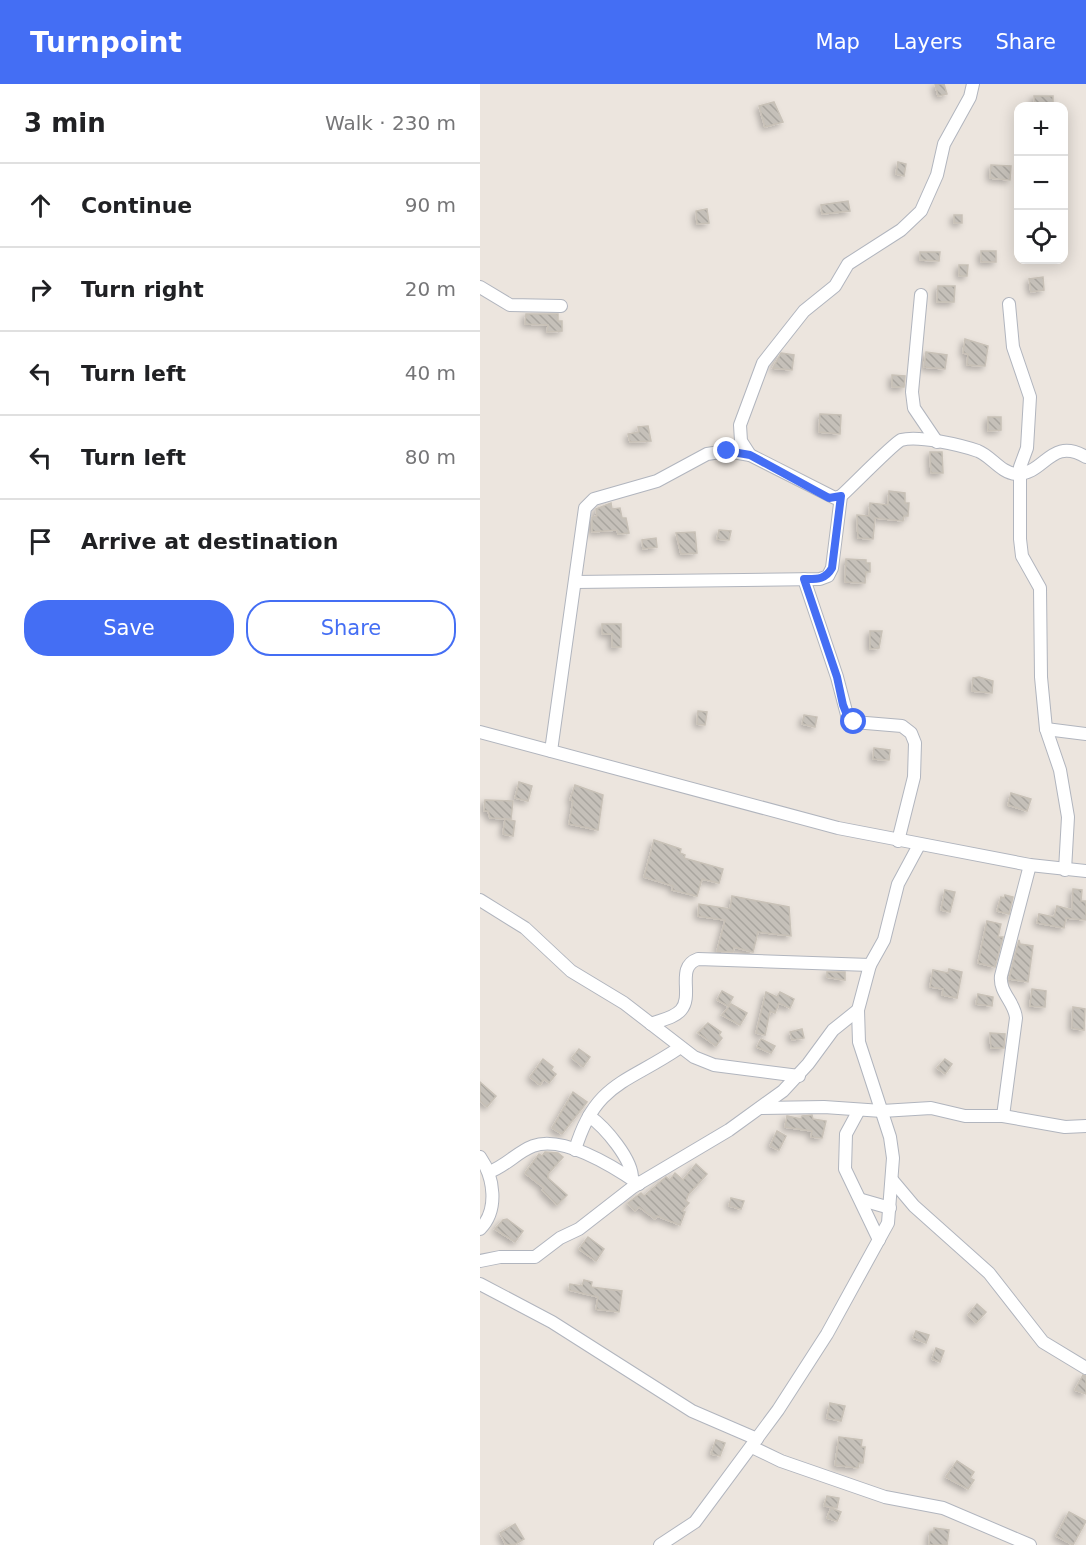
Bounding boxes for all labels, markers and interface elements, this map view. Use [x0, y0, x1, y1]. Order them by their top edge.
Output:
text: Turnpoint [30, 26, 182, 59]
text: Map [816, 30, 860, 54]
text: Layers [893, 30, 962, 54]
text: Share [995, 30, 1056, 54]
map controls [1014, 102, 1068, 264]
button: + [1014, 102, 1068, 156]
text: 3 min [24, 108, 106, 138]
text: Walk · 230 m [325, 111, 456, 135]
button: − [1014, 156, 1068, 210]
icon: ahead [24, 189, 57, 222]
text: Continue [81, 193, 192, 218]
text: 90 m [405, 193, 456, 217]
button: locate [1014, 210, 1068, 264]
icon: right [24, 273, 57, 306]
text: Turn right [81, 277, 204, 302]
text: 20 m [405, 277, 456, 301]
icon: left [24, 357, 57, 390]
text: Turn left [81, 361, 186, 386]
text: 40 m [405, 361, 456, 385]
route end [713, 437, 739, 463]
icon: left [24, 441, 57, 474]
text: Turn left [81, 445, 186, 470]
text: 80 m [405, 445, 456, 469]
icon: arrive [24, 525, 57, 558]
text: Arrive at destination [81, 529, 338, 554]
button: Save [24, 600, 234, 656]
button: Share [246, 600, 456, 656]
route start [840, 708, 866, 734]

